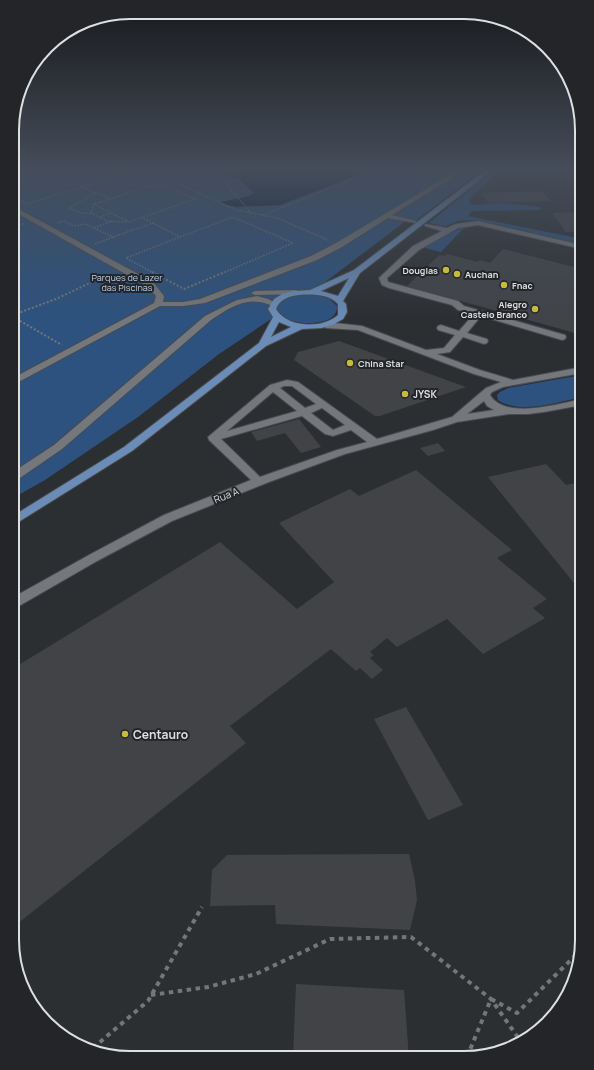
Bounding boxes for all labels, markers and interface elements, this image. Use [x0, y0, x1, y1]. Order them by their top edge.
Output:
place label: Douglas [402, 264, 438, 277]
marker: Douglas [441, 265, 451, 275]
place label: Auchan [465, 268, 499, 281]
marker: Auchan [452, 269, 462, 279]
park label: Parques de Lazer das Piscinas [92, 271, 163, 294]
place label: Fnac [512, 279, 533, 292]
marker: Fnac [499, 280, 509, 290]
place label: Alegro Castelo Branco [461, 298, 527, 321]
marker: Alegro Castelo Branco [530, 304, 540, 314]
place label: China Star [358, 357, 404, 370]
marker: China Star [345, 358, 355, 368]
place label: JYSK [413, 387, 437, 401]
marker: JYSK [400, 389, 410, 399]
street label: Rua A [211, 483, 241, 506]
place label: Centauro [133, 726, 188, 743]
marker: Centauro [120, 729, 130, 739]

